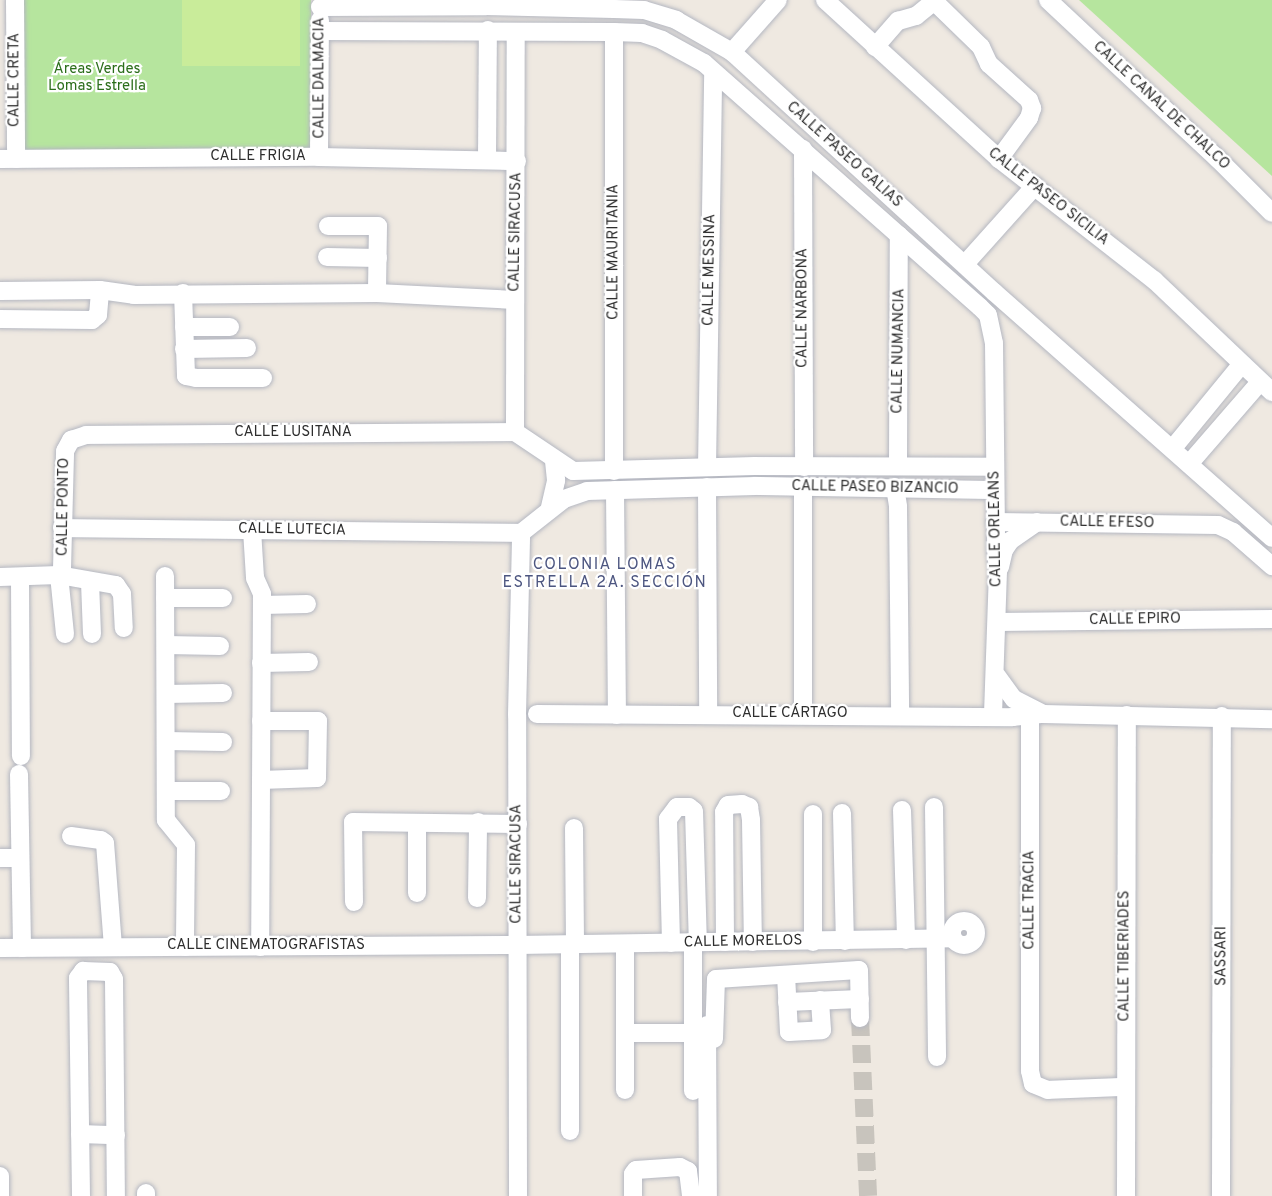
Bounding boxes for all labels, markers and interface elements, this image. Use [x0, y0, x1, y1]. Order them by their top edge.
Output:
street label: CALLE DALMACIA [311, 17, 329, 139]
street label: CALLE CRETA [6, 33, 24, 127]
street label: CALLE CANAL DE CHALCO [1089, 38, 1233, 174]
park label: Áreas Verdes Lomas Estrella [48, 60, 146, 95]
street label: CALLE PASEO GALIAS [782, 98, 906, 212]
street label: CALLE PASEO SICILIA [984, 144, 1112, 250]
street label: CALLE FRIGIA [210, 148, 306, 166]
street label: CALLE SIRACUSA [506, 172, 526, 292]
street label: CALLE MAURITANIA [605, 184, 623, 320]
street label: CALLE MESSINA [700, 214, 720, 326]
street label: CALLE NARBONA [794, 248, 812, 368]
street label: CALLE NUMANCIA [889, 288, 909, 414]
street label: CALLE LUSITANA [234, 424, 352, 442]
street label: CALLE PONTO [54, 458, 74, 556]
street label: CALLE ORLEANS [986, 471, 1006, 587]
street label: CALLE PASEO BIZANCIO [791, 478, 959, 498]
street label: CALLE EFESO [1060, 513, 1154, 533]
street label: CALLE LUTECIA [238, 520, 346, 540]
district label: COLONIA LOMAS ESTRELLA 2A. SECCIÓN [502, 555, 708, 593]
street label: CALLE EPIRO [1089, 610, 1181, 630]
street label: CALLE CÁRTAGO [732, 705, 848, 723]
street label: CALLE SIRACUSA [508, 804, 526, 924]
street label: CALLE TRACIA [1021, 850, 1039, 950]
street label: CALLE TIBERIADES [1116, 890, 1134, 1022]
street label: SASSARI [1213, 926, 1231, 986]
street label: CALLE MORELOS [684, 932, 802, 952]
street label: CALLE CINEMATOGRAFISTAS [167, 937, 365, 955]

